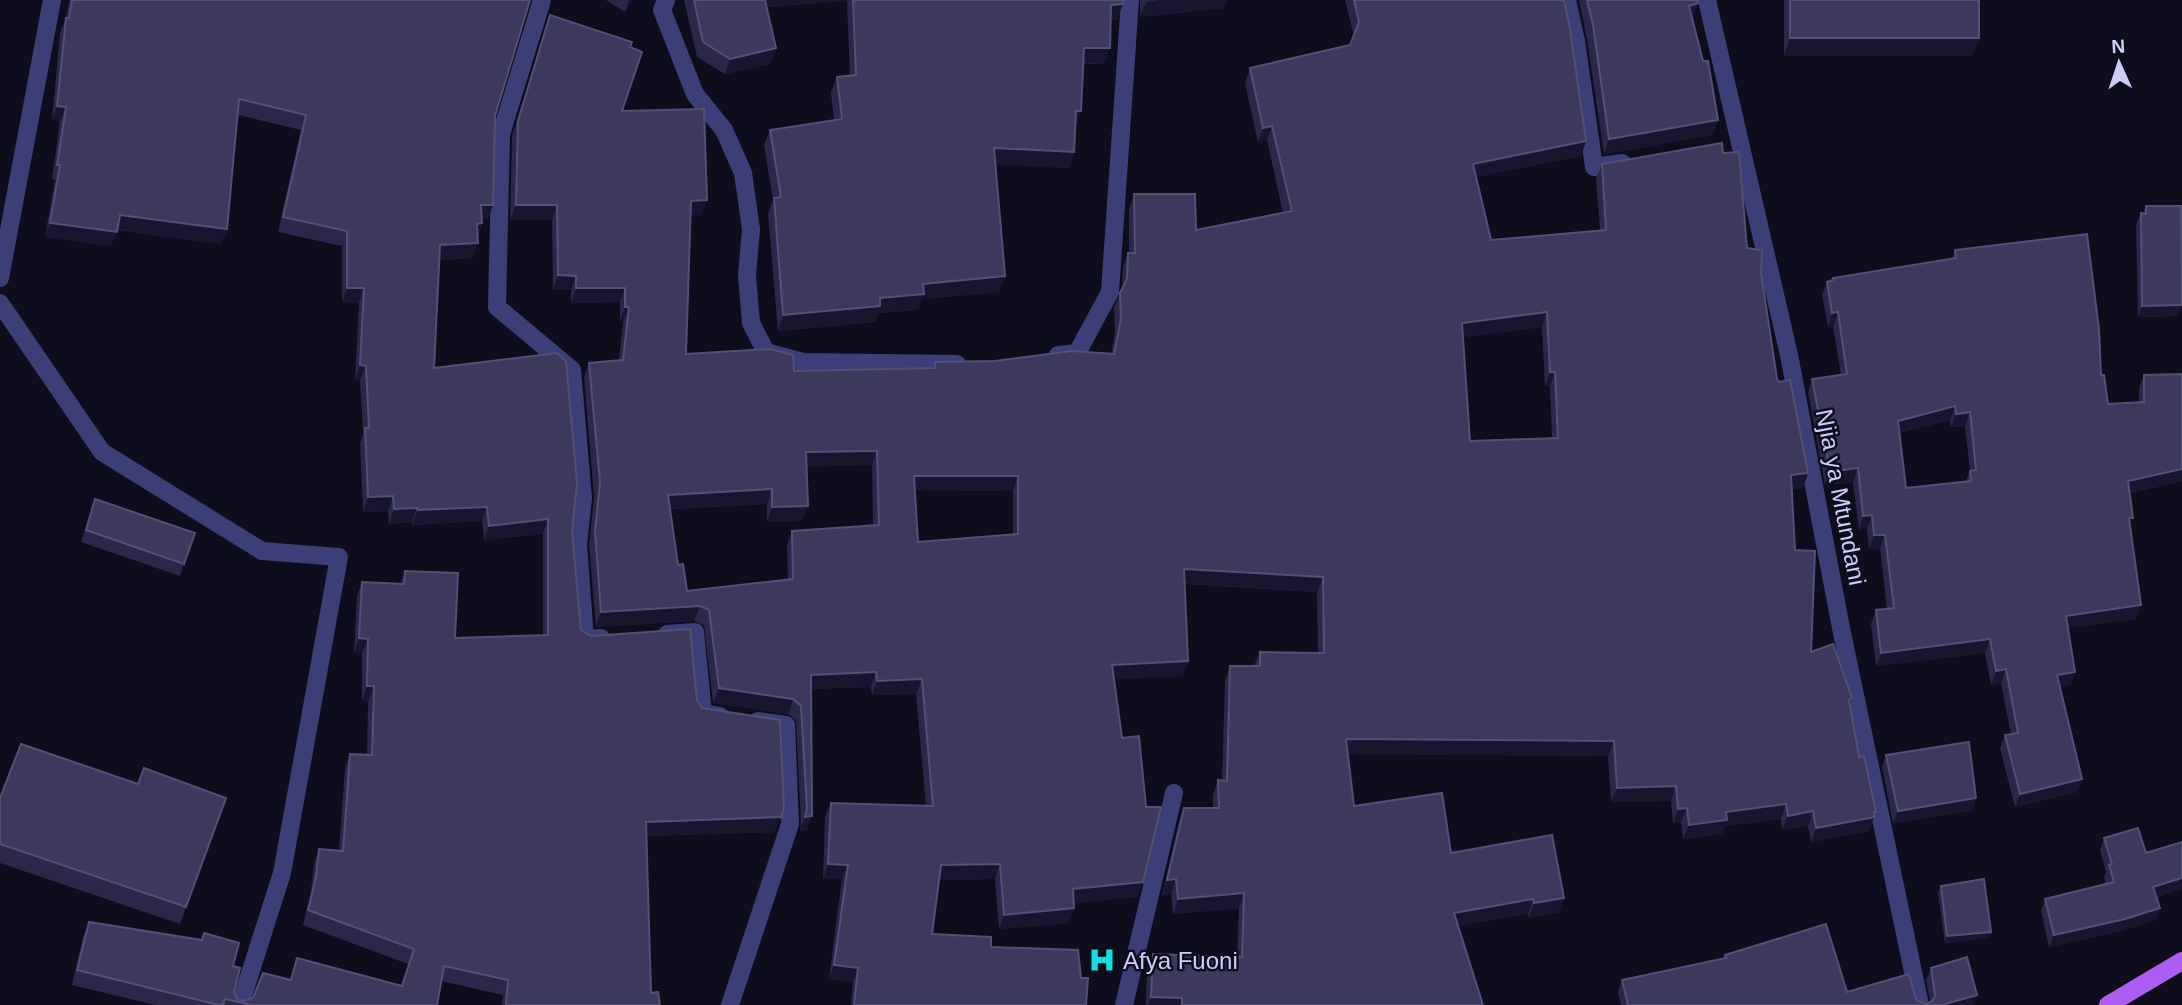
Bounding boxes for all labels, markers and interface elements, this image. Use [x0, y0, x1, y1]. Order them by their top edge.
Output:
north arrow [2084, 28, 2154, 98]
text: N [2111, 36, 2126, 57]
street label: Njia ya Mtundani [1811, 407, 1871, 587]
hospital icon: Afya Fuoni [1087, 945, 1117, 975]
place label: Afya Fuoni [1123, 947, 1238, 974]

